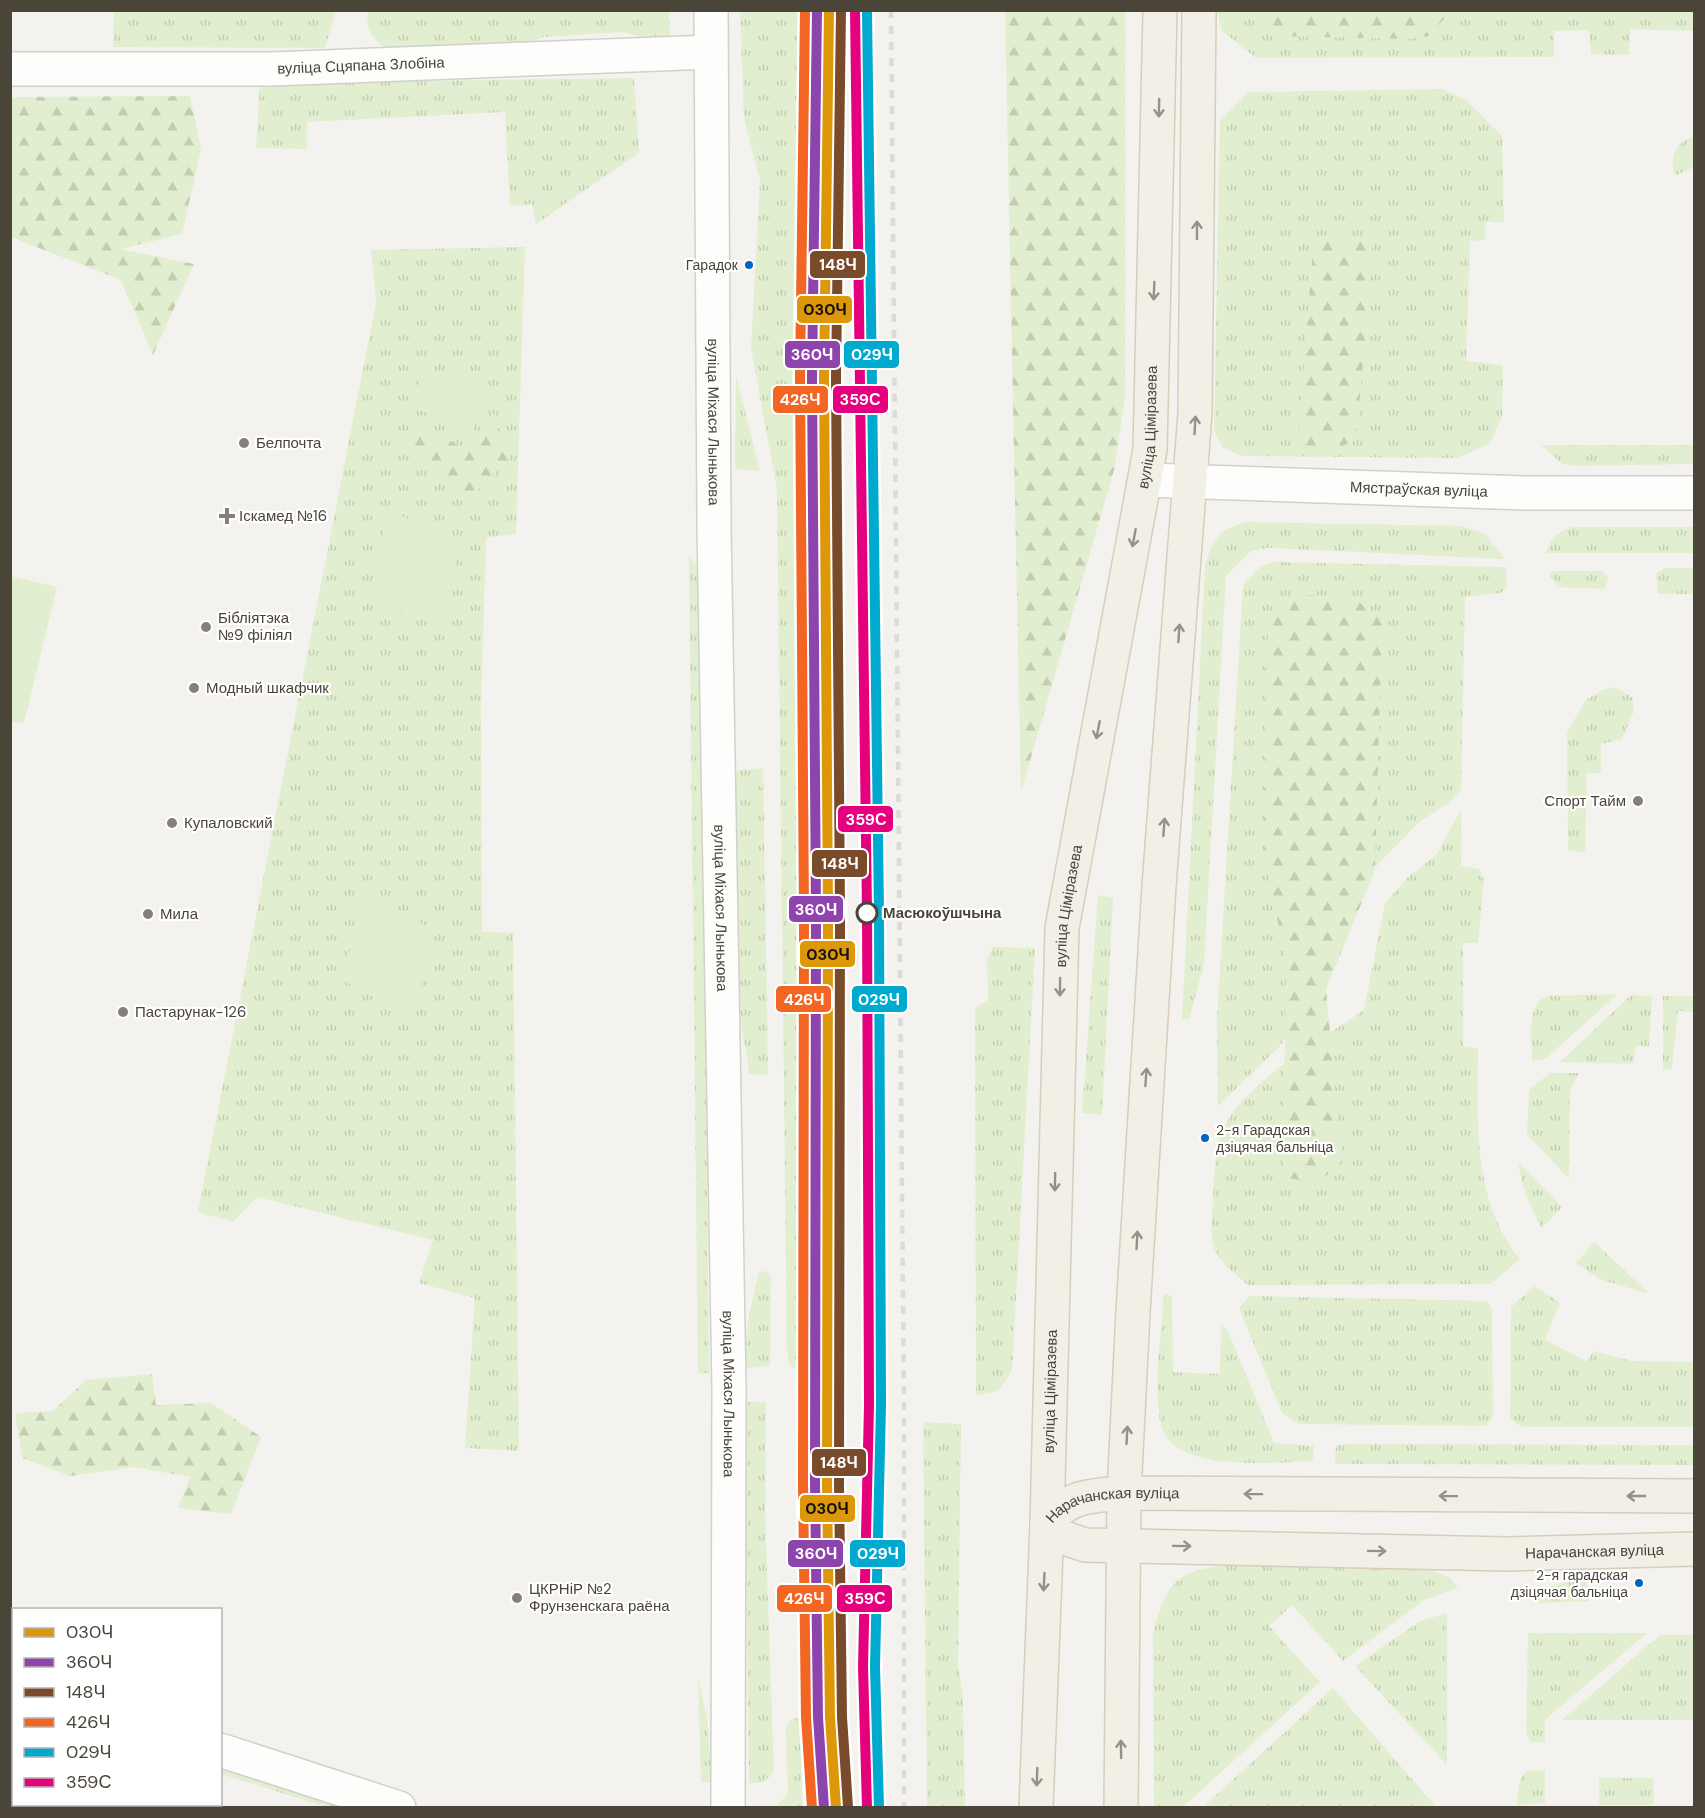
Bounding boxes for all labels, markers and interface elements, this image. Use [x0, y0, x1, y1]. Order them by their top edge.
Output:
street label: вуліца Сцяпана Злобіна [277, 52, 446, 79]
one-way arrow [1153, 97, 1165, 117]
one-way arrow [1191, 220, 1203, 240]
line badge: 148Ч [809, 250, 866, 279]
text: 148Ч [819, 254, 857, 275]
place label: Гарадок [686, 256, 739, 274]
marker: Гарадок [743, 259, 755, 271]
one-way arrow [1149, 281, 1160, 301]
line badge: 030Ч [796, 295, 853, 324]
text: 030Ч [803, 299, 847, 320]
street label: вуліца Міхася Лынькова [703, 338, 724, 506]
line badge: 360Ч [784, 340, 841, 369]
line badge: 029Ч [843, 340, 900, 369]
text: 360Ч [791, 344, 833, 365]
text: 029Ч [851, 344, 893, 365]
street label: вуліца Ціміразева [1133, 365, 1162, 490]
line badge: 426Ч [772, 385, 829, 414]
line badge: 359С [832, 385, 889, 414]
text: 426Ч [779, 389, 821, 410]
text: 359С [840, 389, 881, 410]
one-way arrow [1189, 415, 1200, 435]
place label: Белпочта [256, 433, 322, 453]
marker: Белпочта [237, 436, 251, 450]
street label: Мястраўская вуліца [1350, 477, 1489, 502]
place label: Іскамед №16 [239, 506, 327, 526]
marker: Іскамед №16 [220, 509, 234, 523]
one-way arrow [1128, 528, 1139, 547]
place label: Бібліятэка №9 філіял [218, 608, 292, 645]
marker: Бібліятэка №9 філіял [199, 620, 213, 634]
one-way arrow [1174, 623, 1185, 643]
place label: Модный шкафчик [206, 678, 329, 698]
marker: Модный шкафчик [187, 681, 201, 695]
one-way arrow [1093, 719, 1104, 739]
place label: Спорт Тайм [1544, 791, 1626, 811]
marker: Спорт Тайм [1631, 794, 1645, 808]
line badge: 359С [837, 805, 894, 833]
text: 359С [846, 809, 887, 830]
place label: Купаловский [184, 813, 273, 833]
marker: Купаловский [165, 816, 179, 830]
one-way arrow [1159, 818, 1170, 838]
street label: вуліца Міхася Лынькова [709, 824, 732, 992]
street label: вуліца Ціміразева [1051, 842, 1087, 968]
line badge: 148Ч [811, 849, 868, 878]
text: 148Ч [821, 853, 859, 874]
line badge: 360Ч [788, 895, 844, 923]
text: 360Ч [795, 899, 837, 920]
marker: Масюкоўшчына [856, 902, 878, 924]
place label: Масюкоўшчына [883, 903, 1002, 923]
place label: Мила [160, 904, 199, 924]
marker: Мила [141, 907, 155, 921]
line badge: 030Ч [799, 940, 856, 968]
text: 030Ч [806, 944, 850, 965]
one-way arrow [1054, 976, 1066, 996]
line badge: 426Ч [775, 985, 832, 1013]
line badge: 029Ч [851, 985, 908, 1013]
text: 426Ч [783, 989, 825, 1010]
text: 029Ч [858, 989, 900, 1010]
place label: Пастарунак-126 [135, 1002, 246, 1022]
marker: Пастарунак-126 [116, 1005, 130, 1019]
one-way arrow [1141, 1068, 1152, 1088]
place label: 2-я Гарадская дзіцячая бальніца [1216, 1121, 1333, 1156]
marker: 2-я Гарадская дзіцячая бальніца [1199, 1132, 1211, 1144]
one-way arrow [1049, 1171, 1061, 1191]
one-way arrow [1131, 1231, 1142, 1251]
street label: вуліца Міхася Лынькова [718, 1310, 739, 1478]
street label: вуліца Ціміразева [1039, 1329, 1062, 1453]
one-way arrow [1121, 1425, 1132, 1445]
line badge: 148Ч [811, 1448, 867, 1477]
text: 148Ч [820, 1452, 858, 1473]
street label: Нарачанская вуліца [1041, 1483, 1180, 1527]
one-way arrow [1244, 1488, 1264, 1500]
one-way arrow [1439, 1490, 1459, 1502]
one-way arrow [1627, 1490, 1647, 1502]
line badge: 030Ч [799, 1494, 856, 1523]
text: 030Ч [805, 1498, 849, 1519]
line badge: 360Ч [787, 1539, 844, 1568]
line badge: 029Ч [849, 1539, 906, 1568]
one-way arrow [1171, 1540, 1191, 1552]
street label: Нарачанская вуліца [1525, 1540, 1665, 1564]
text: 360Ч [795, 1543, 837, 1564]
text: 029Ч [857, 1543, 899, 1564]
one-way arrow [1366, 1545, 1386, 1557]
place label: 2-я гарадская дзіцячая бальніца [1511, 1566, 1628, 1601]
one-way arrow [1038, 1571, 1049, 1591]
marker: 2-я гарадская дзіцячая бальніца [1633, 1577, 1645, 1589]
place label: ЦКРНіР №2 Фрунзенскага раёна [529, 1579, 670, 1616]
line badge: 426Ч [776, 1584, 833, 1613]
line badge: 359С [836, 1584, 893, 1613]
text: 426Ч [783, 1588, 825, 1609]
text: 359С [845, 1588, 886, 1609]
marker: ЦКРНіР №2 Фрунзенскага раёна [510, 1591, 524, 1605]
legend [12, 1608, 222, 1806]
text: 030Ч [66, 1620, 113, 1644]
text: 360Ч [66, 1650, 112, 1674]
text: 148Ч [66, 1680, 105, 1704]
text: 426Ч [66, 1710, 111, 1734]
text: 029Ч [66, 1740, 112, 1764]
one-way arrow [1115, 1740, 1127, 1760]
one-way arrow [1031, 1766, 1042, 1786]
text: 359С [66, 1770, 111, 1794]

